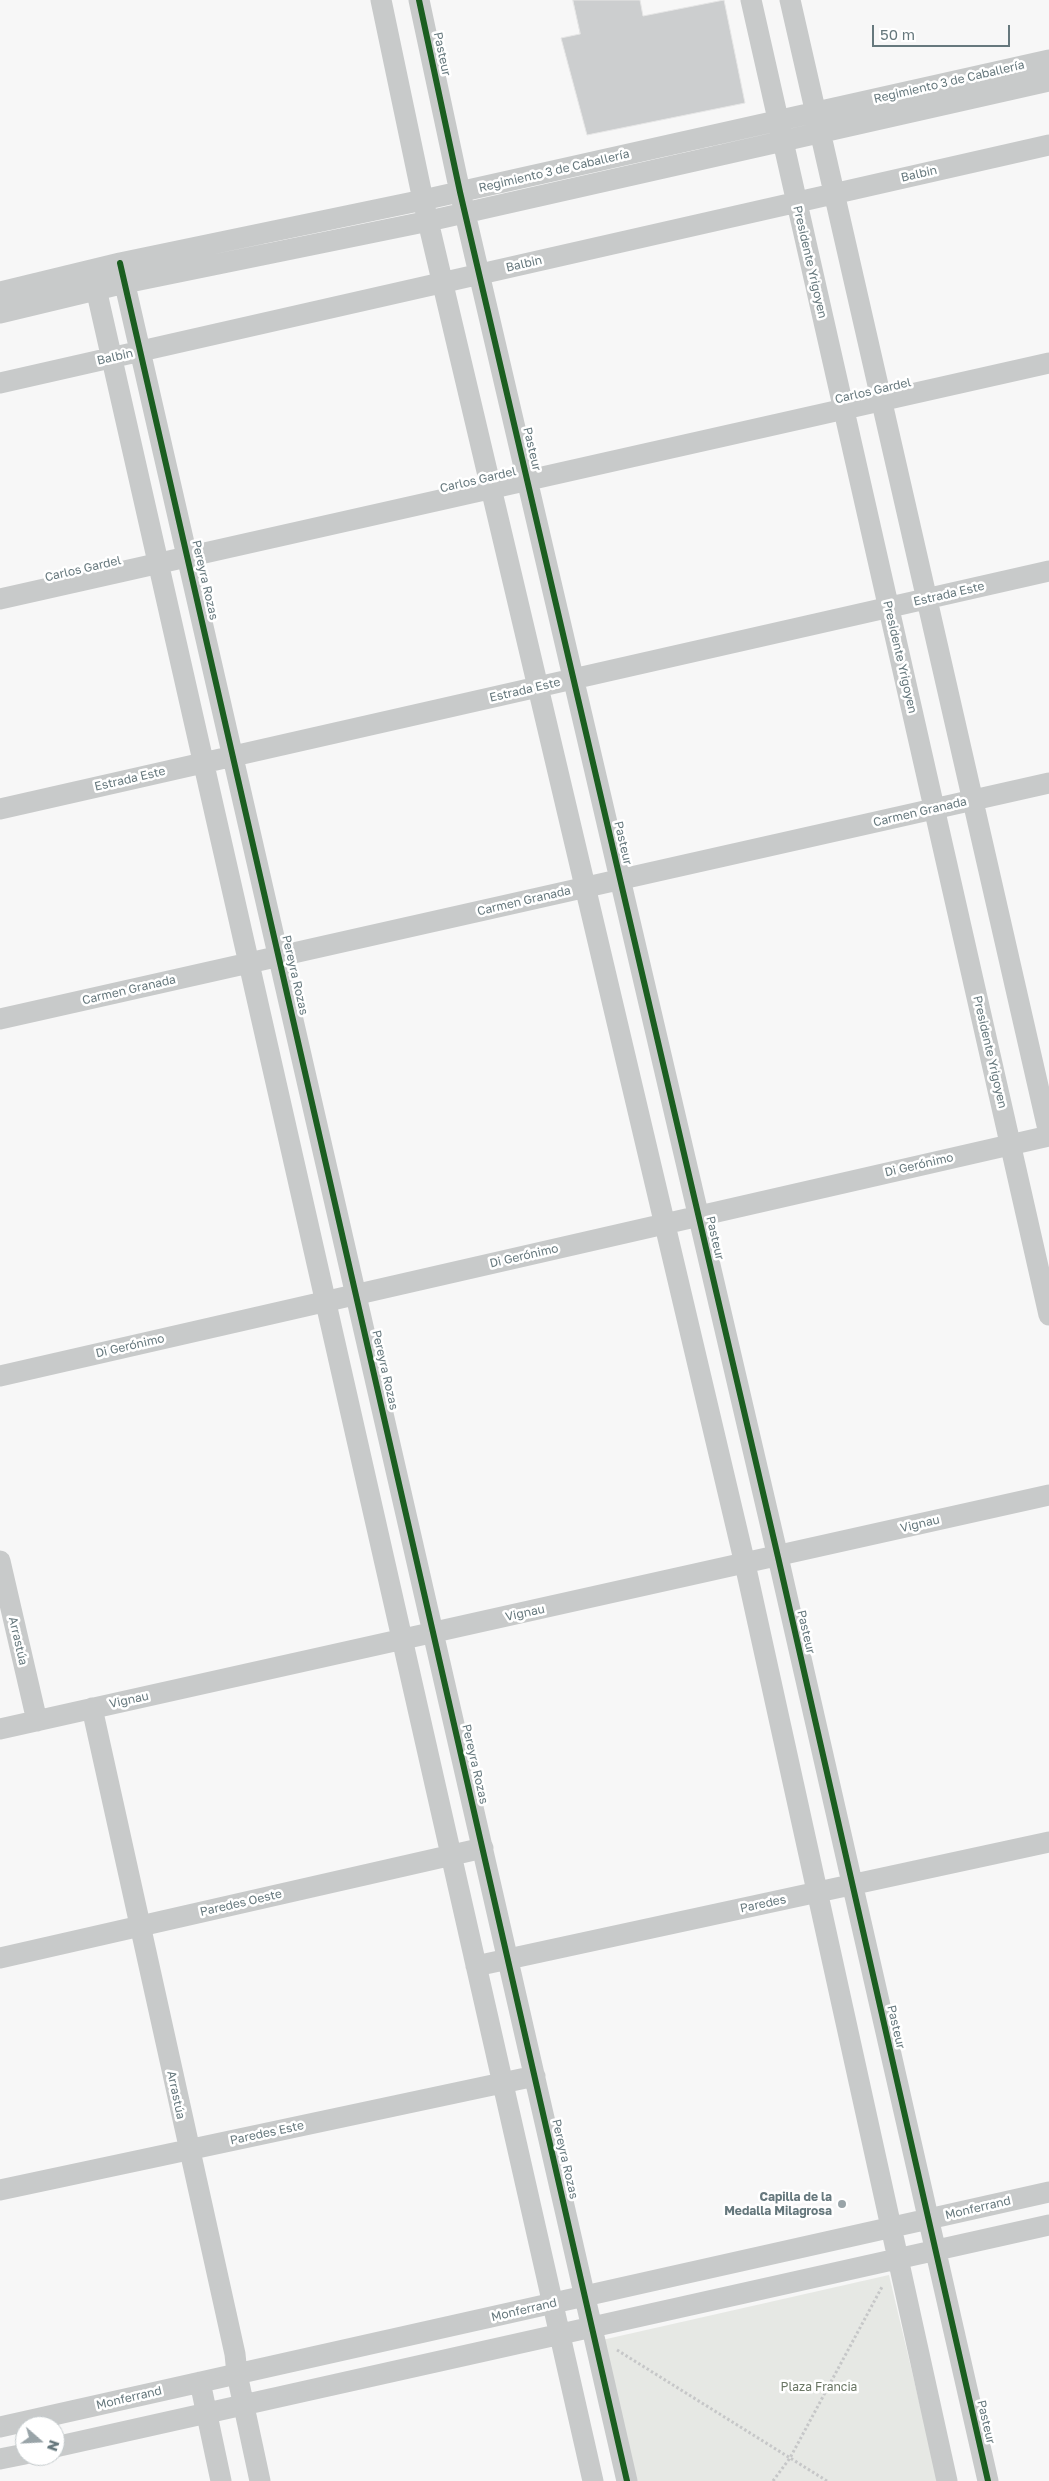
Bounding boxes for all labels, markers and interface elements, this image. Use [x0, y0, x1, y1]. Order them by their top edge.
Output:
scale bar [874, 15, 1012, 47]
text: 50 m [880, 25, 915, 43]
street label: Pasteur [430, 31, 454, 77]
street label: Regimiento 3 de Caballería [872, 58, 1026, 106]
street label: Regimiento 3 de Caballería [477, 147, 631, 195]
street label: Balbin [900, 163, 938, 185]
street label: Presidente Yrigoyen [790, 204, 830, 320]
street label: Balbin [505, 253, 543, 275]
street label: Balbin [96, 346, 134, 368]
street label: Carlos Gardel [833, 375, 913, 407]
street label: Pasteur [520, 426, 544, 472]
street label: Carlos Gardel [438, 464, 518, 496]
street label: Pereyra Rozas [189, 539, 221, 621]
street label: Carlos Gardel [43, 553, 123, 585]
street label: Estrada Este [912, 579, 986, 609]
street label: Presidente Yrigoyen [880, 599, 920, 715]
street label: Estrada Este [488, 675, 562, 705]
street label: Estrada Este [93, 764, 167, 794]
street label: Carmen Granada [872, 794, 968, 830]
street label: Pasteur [611, 820, 635, 866]
street label: Carmen Granada [476, 883, 572, 919]
street label: Pereyra Rozas [279, 934, 311, 1016]
street label: Carmen Granada [81, 972, 177, 1008]
street label: Presidente Yrigoyen [970, 994, 1010, 1110]
street label: Di Gerónimo [883, 1150, 955, 1180]
street label: Pasteur [703, 1215, 727, 1261]
street label: Di Gerónimo [488, 1241, 560, 1271]
street label: Pereyra Rozas [369, 1329, 401, 1411]
street label: Di Gerónimo [94, 1331, 166, 1361]
street label: Vignau [899, 1512, 941, 1536]
street label: Vignau [504, 1602, 546, 1624]
street label: Pasteur [794, 1609, 818, 1655]
street label: Arrastúa [5, 1615, 31, 1667]
street label: Vignau [108, 1689, 150, 1711]
street label: Pereyra Rozas [459, 1723, 491, 1805]
street label: Paredes Oeste [199, 1887, 283, 1919]
street label: Paredes [739, 1892, 787, 1916]
street label: Pasteur [884, 2004, 908, 2050]
street label: Arrastúa [164, 2069, 188, 2121]
street label: Paredes Este [229, 2118, 305, 2148]
street label: Pereyra Rozas [549, 2118, 581, 2200]
place label: Capilla de la Medalla Milagrosa [724, 2190, 832, 2218]
street label: Monferrand [944, 2193, 1012, 2223]
marker: Capilla de la Medalla Milagrosa [836, 2198, 848, 2210]
street label: Monferrand [490, 2295, 558, 2325]
park label: Plaza Francia [781, 2380, 857, 2394]
street label: Monferrand [95, 2383, 163, 2413]
street label: Pasteur [974, 2399, 998, 2445]
north arrow [15, 2416, 65, 2466]
text: N [44, 2438, 63, 2454]

